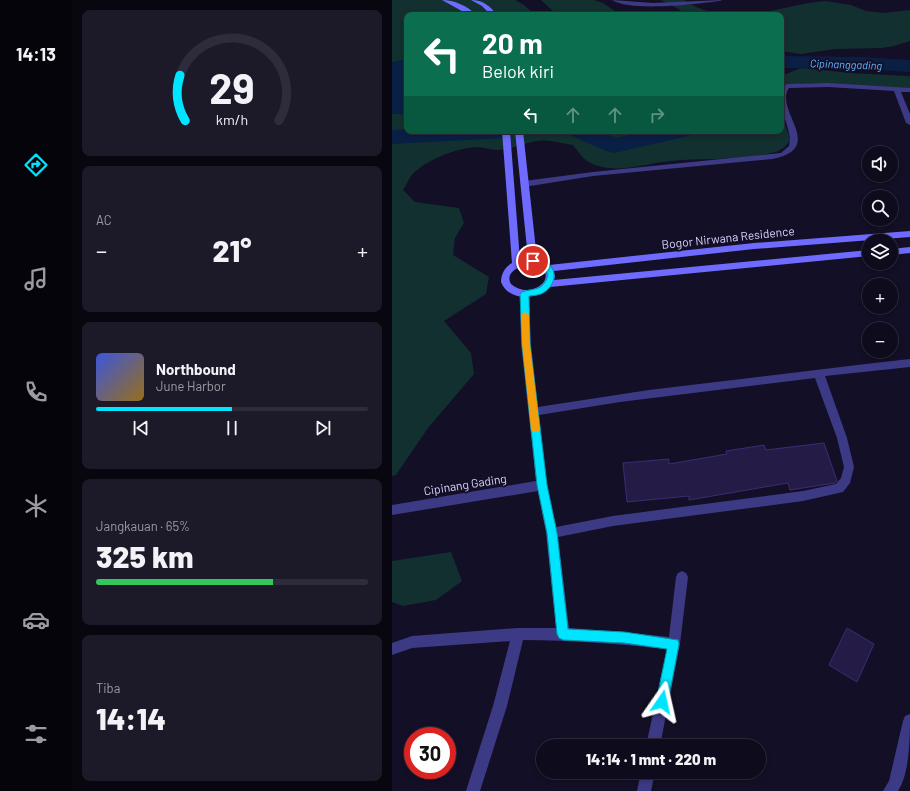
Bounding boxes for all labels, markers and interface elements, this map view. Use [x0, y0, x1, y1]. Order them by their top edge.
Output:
text: 20 m [482, 26, 543, 60]
icon: left [416, 28, 468, 80]
text: 14:13 [16, 43, 56, 65]
water label: Cipinanggading [810, 56, 883, 72]
text: Belok kiri [482, 60, 554, 82]
text: 29 [209, 62, 255, 112]
icon: left [520, 104, 542, 126]
icon: ahead [562, 104, 584, 126]
icon: ahead [604, 104, 626, 126]
icon: right [646, 104, 668, 126]
text: km/h [216, 111, 248, 128]
map controls [862, 146, 898, 358]
button: sound [862, 146, 898, 182]
icon: directions [22, 151, 50, 179]
button: search [862, 190, 898, 226]
text: AC [96, 212, 112, 228]
street label: Bogor Nirwana Residence [661, 223, 795, 251]
text: 21° [213, 232, 251, 268]
button: layers [862, 234, 898, 270]
text: − [96, 237, 107, 263]
text: + [357, 237, 368, 263]
pin [516, 244, 550, 278]
icon: arrive [522, 250, 544, 272]
icon: music [22, 265, 50, 293]
button: + [862, 278, 898, 314]
button: − [862, 322, 898, 358]
text: Northbound [156, 360, 236, 378]
icon: phone [22, 378, 50, 406]
text: June Harbor [156, 378, 226, 394]
icon: previous [130, 417, 152, 439]
icon: pause [221, 417, 243, 439]
icon: next [312, 417, 334, 439]
street label: Cipinang Gading [423, 471, 507, 497]
icon: climate [22, 492, 50, 520]
text: Jangkauan · 65% [96, 518, 190, 534]
text: 325 km [96, 538, 193, 574]
icon: car [22, 606, 50, 634]
text: Tiba [96, 680, 120, 696]
position arrow [641, 681, 683, 723]
text: 14:14 [96, 700, 166, 736]
icon: filters [22, 720, 50, 748]
speed limit sign: 30 [404, 727, 456, 779]
text: 14:14 · 1 mnt · 220 m [586, 750, 716, 768]

